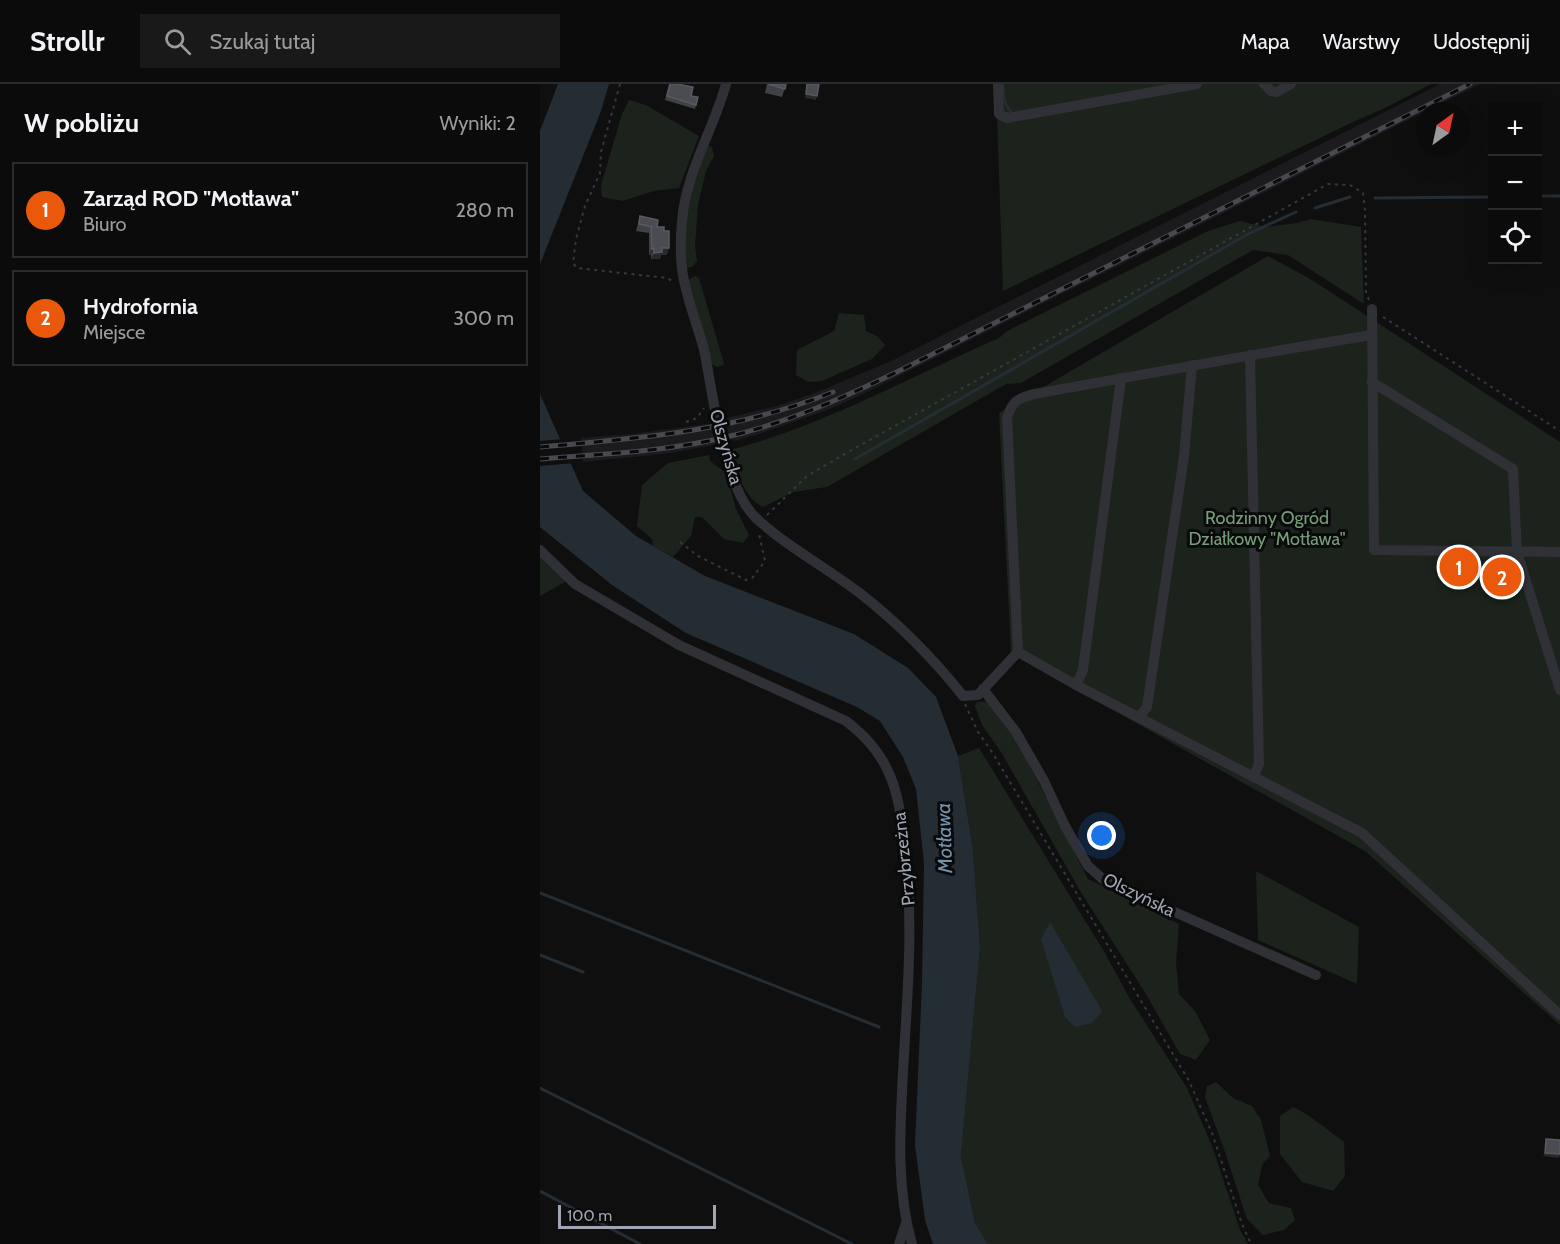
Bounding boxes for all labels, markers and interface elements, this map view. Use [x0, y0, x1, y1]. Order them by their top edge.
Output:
search box [140, 14, 560, 68]
text: Strollr [30, 24, 104, 58]
icon: search [161, 25, 194, 58]
text: Szukaj tutaj [209, 28, 315, 55]
text: Mapa [1241, 29, 1290, 54]
text: Warstwy [1323, 29, 1400, 54]
text: Udostępnij [1433, 29, 1530, 54]
north arrow [1416, 102, 1470, 156]
map controls [1488, 102, 1542, 264]
button: + [1488, 102, 1542, 156]
text: W pobliżu [24, 107, 139, 139]
text: Wyniki: 2 [439, 111, 516, 135]
button: − [1488, 156, 1542, 210]
text: Zarząd ROD "Motława" [83, 185, 299, 212]
text: 1 [42, 198, 49, 222]
text: 280 m [455, 198, 514, 222]
button: locate [1488, 210, 1542, 264]
text: Biuro [83, 212, 127, 236]
text: Hydrofornia [83, 293, 198, 320]
text: 2 [40, 306, 51, 330]
text: 300 m [453, 306, 514, 330]
text: Miejsce [83, 320, 145, 344]
street label: Olszyńska [705, 407, 747, 487]
park label: Rodzinny Ogród Działkowy "Motława" [1188, 507, 1346, 550]
pin: 1 [1440, 544, 1478, 590]
pin: 2 [1482, 554, 1522, 600]
water label: Motława [931, 802, 957, 875]
street label: Przybrzeżna [888, 811, 920, 907]
your location [1087, 821, 1116, 850]
street label: Olszyńska [1100, 868, 1179, 922]
scale bar [558, 1202, 716, 1230]
text: 100 m [567, 1206, 612, 1225]

